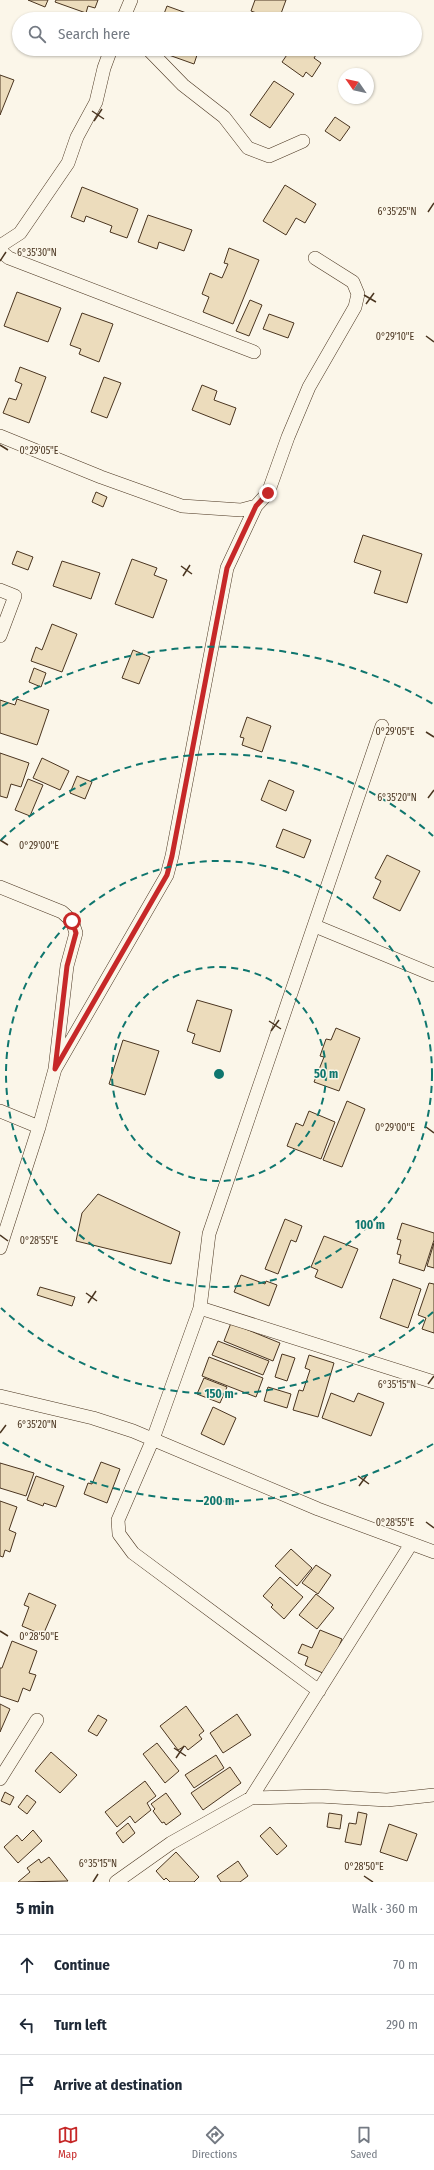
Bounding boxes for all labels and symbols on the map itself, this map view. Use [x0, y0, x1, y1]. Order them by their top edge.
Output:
north arrow [338, 68, 374, 104]
text: 6°35'25"N [378, 206, 416, 218]
text: 6°35'30"N [17, 247, 57, 259]
text: 0°29'10"E [376, 331, 415, 343]
text: 0°29'05"E [20, 445, 59, 457]
route end [259, 484, 277, 502]
text: 0°29'05"E [376, 726, 415, 738]
text: 6°35'20"N [377, 792, 417, 804]
text: 0°29'00"E [19, 840, 59, 852]
route start [63, 912, 81, 930]
centre of rings [212, 1067, 226, 1081]
text: 50 m [314, 1067, 338, 1081]
text: 0°29'00"E [375, 1122, 415, 1134]
text: 100 m [355, 1218, 385, 1232]
text: 0°28'55"E [20, 1235, 59, 1247]
text: 6°35'15"N [378, 1379, 416, 1391]
text: 150 m [204, 1387, 234, 1401]
text: 6°35'20"N [17, 1419, 57, 1431]
text: 200 m [203, 1494, 234, 1508]
text: 0°28'55"E [376, 1517, 415, 1529]
text: 0°28'50"E [19, 1631, 59, 1643]
text: 6°35'15"N [79, 1858, 117, 1870]
text: 0°28'50"E [344, 1861, 384, 1873]

